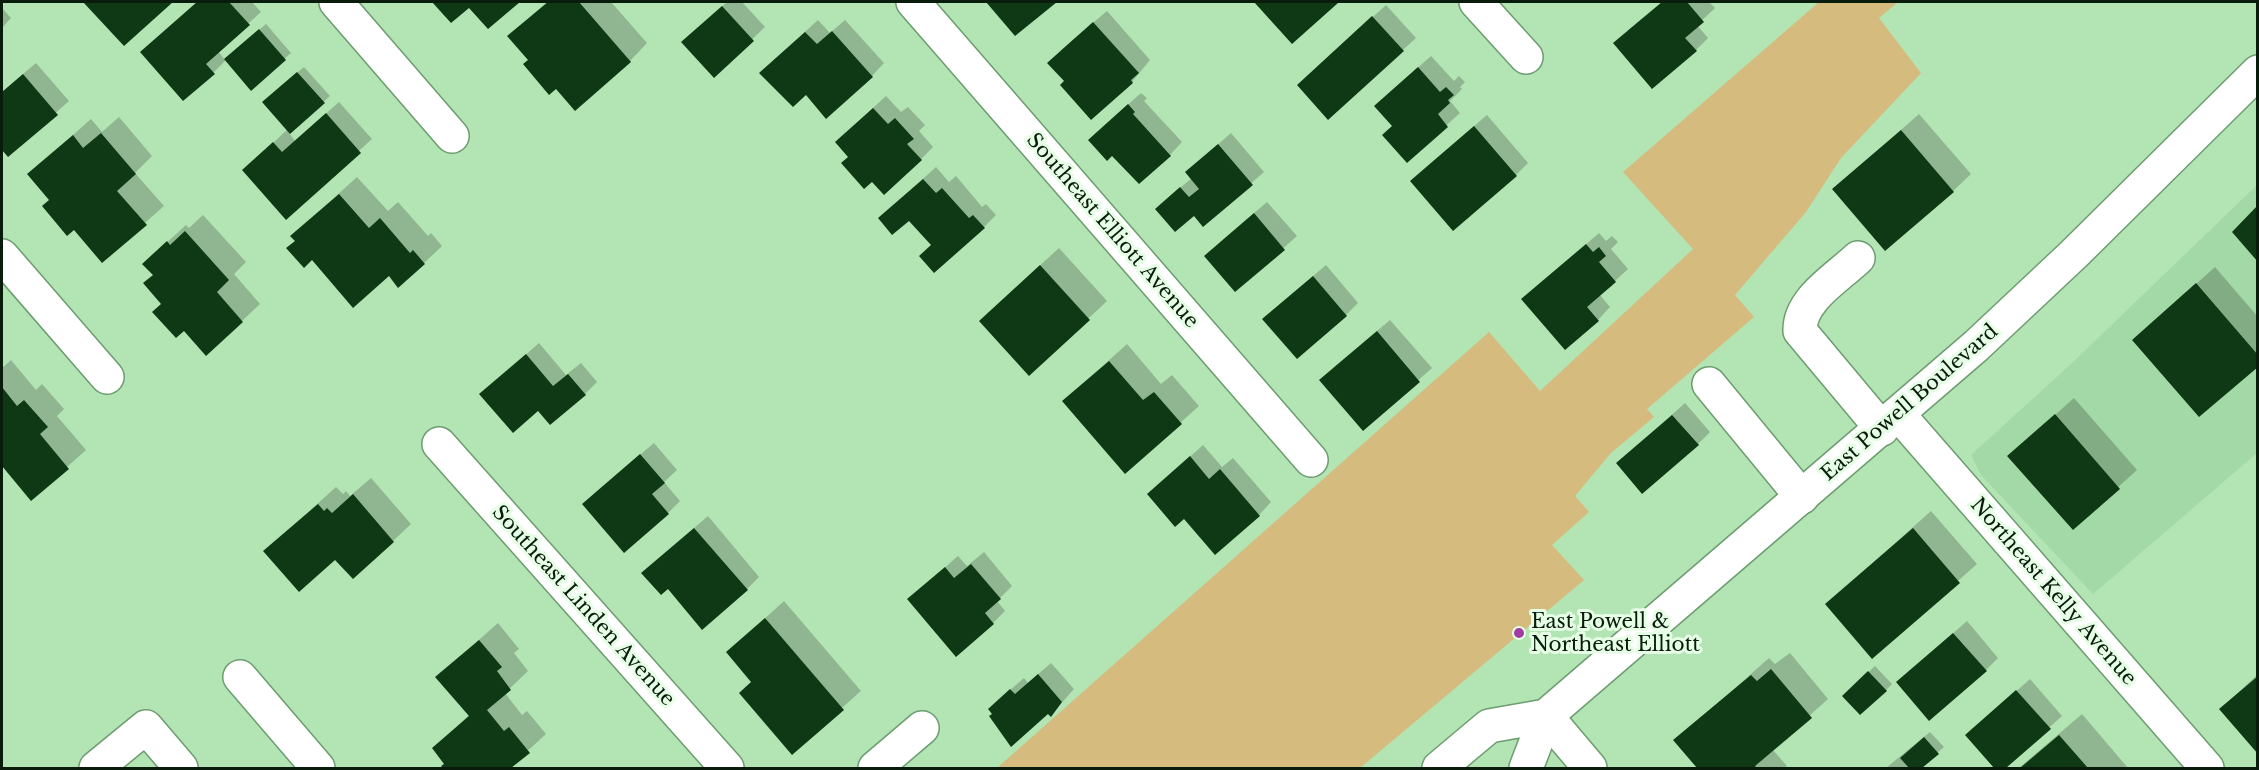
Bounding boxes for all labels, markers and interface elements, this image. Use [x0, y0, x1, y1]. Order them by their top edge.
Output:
street label: Southeast Elliott Avenue [1021, 129, 1203, 333]
street label: East Powell Boulevard [1817, 320, 2003, 486]
street label: Northeast Kelly Avenue [1965, 493, 2141, 691]
street label: Southeast Linden Avenue [487, 501, 679, 711]
place label: East Powell & Northeast Elliott [1531, 610, 1700, 657]
marker: East Powell & Northeast Elliott [1512, 626, 1526, 640]

